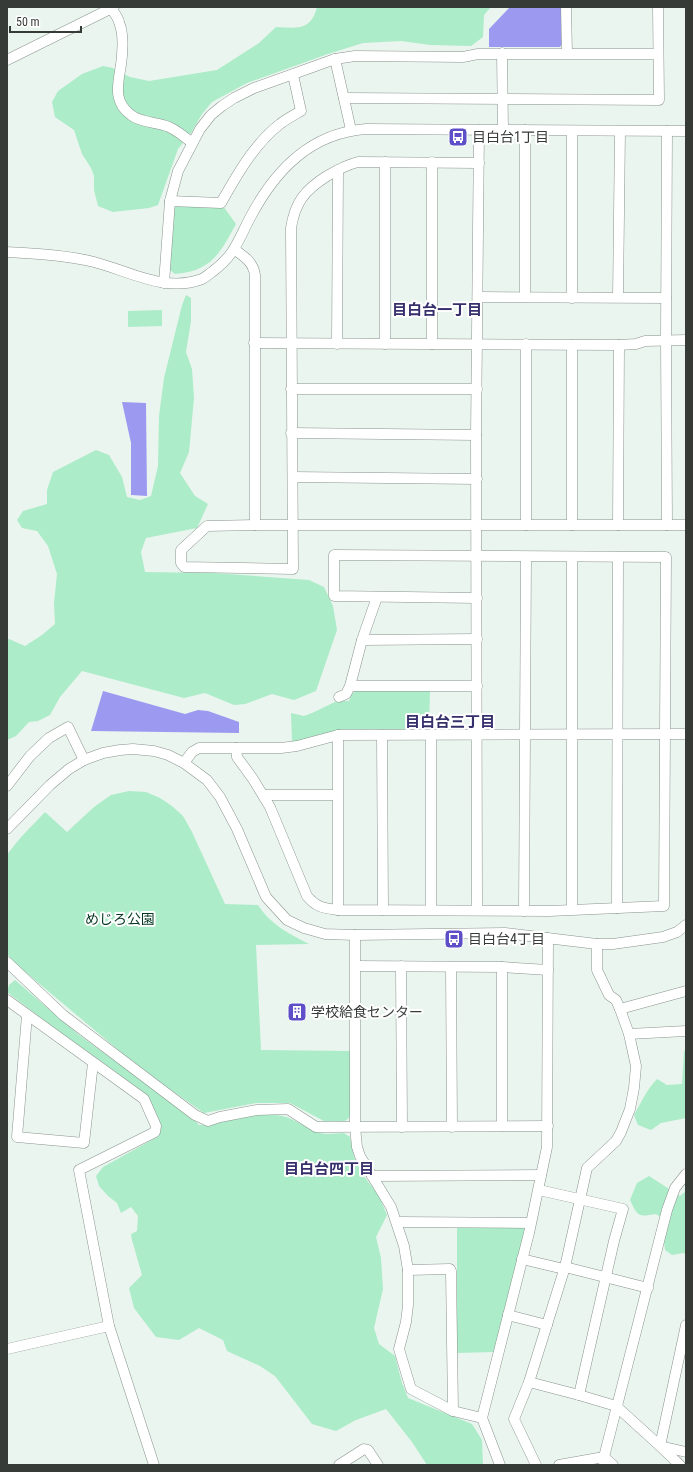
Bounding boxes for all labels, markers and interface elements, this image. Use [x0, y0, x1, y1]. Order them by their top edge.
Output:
scale bar [10, 8, 81, 34]
text: 50 m [16, 15, 40, 29]
bus stop icon: 目白台1丁目 [447, 126, 469, 148]
place label: 目白台1丁目 [472, 129, 549, 145]
district label: 目白台一丁目 [392, 301, 482, 319]
district label: 目白台三丁目 [405, 713, 495, 731]
park label: めじろ公園 [85, 911, 155, 927]
bus stop icon: 目白台4丁目 [443, 928, 465, 950]
place label: 目白台4丁目 [468, 931, 545, 947]
building icon: 学校給食センター [286, 1001, 308, 1023]
place label: 学校給食センター [311, 1004, 423, 1020]
district label: 目白台四丁目 [284, 1160, 374, 1178]

